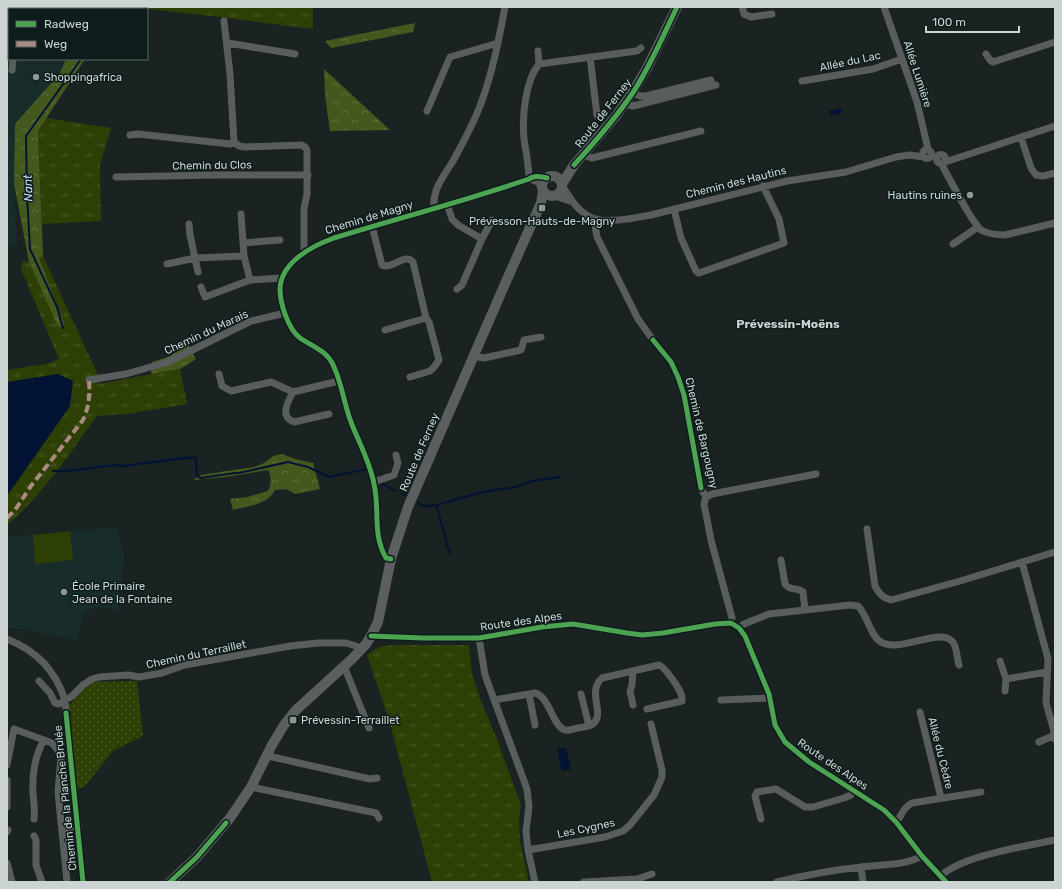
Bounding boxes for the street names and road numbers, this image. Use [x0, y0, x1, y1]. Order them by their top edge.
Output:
street label: Allée Lumière [901, 39, 934, 109]
street label: Allée du Lac [818, 49, 882, 74]
street label: Route de Ferney [572, 76, 634, 150]
street label: Chemin du Clos [172, 158, 252, 173]
street label: Chemin des Hautins [685, 164, 788, 201]
street label: Chemin de Magny [324, 198, 415, 237]
street label: Chemin du Marais [162, 307, 251, 358]
street label: Chemin de Bargougny [682, 376, 721, 490]
street label: Route de Ferney [397, 411, 442, 493]
street label: Route des Alpes [479, 609, 563, 634]
street label: Chemin du Terraillet [145, 637, 248, 671]
street label: Allée du Cèdre [925, 716, 956, 791]
street label: Chemin de la Planche Brulée [51, 725, 80, 871]
street label: Route des Alpes [795, 736, 871, 793]
street label: Les Cygnes [556, 816, 617, 841]

